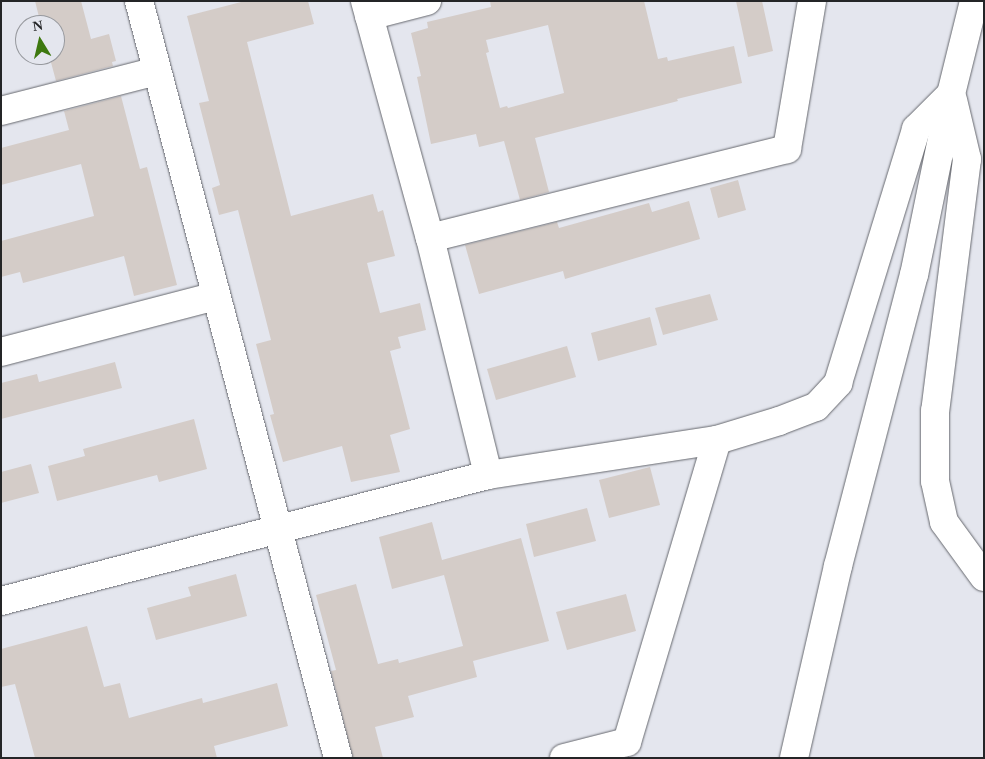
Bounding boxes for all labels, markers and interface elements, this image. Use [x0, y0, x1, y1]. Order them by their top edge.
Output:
north arrow [15, 15, 65, 65]
text: N [32, 17, 44, 34]

